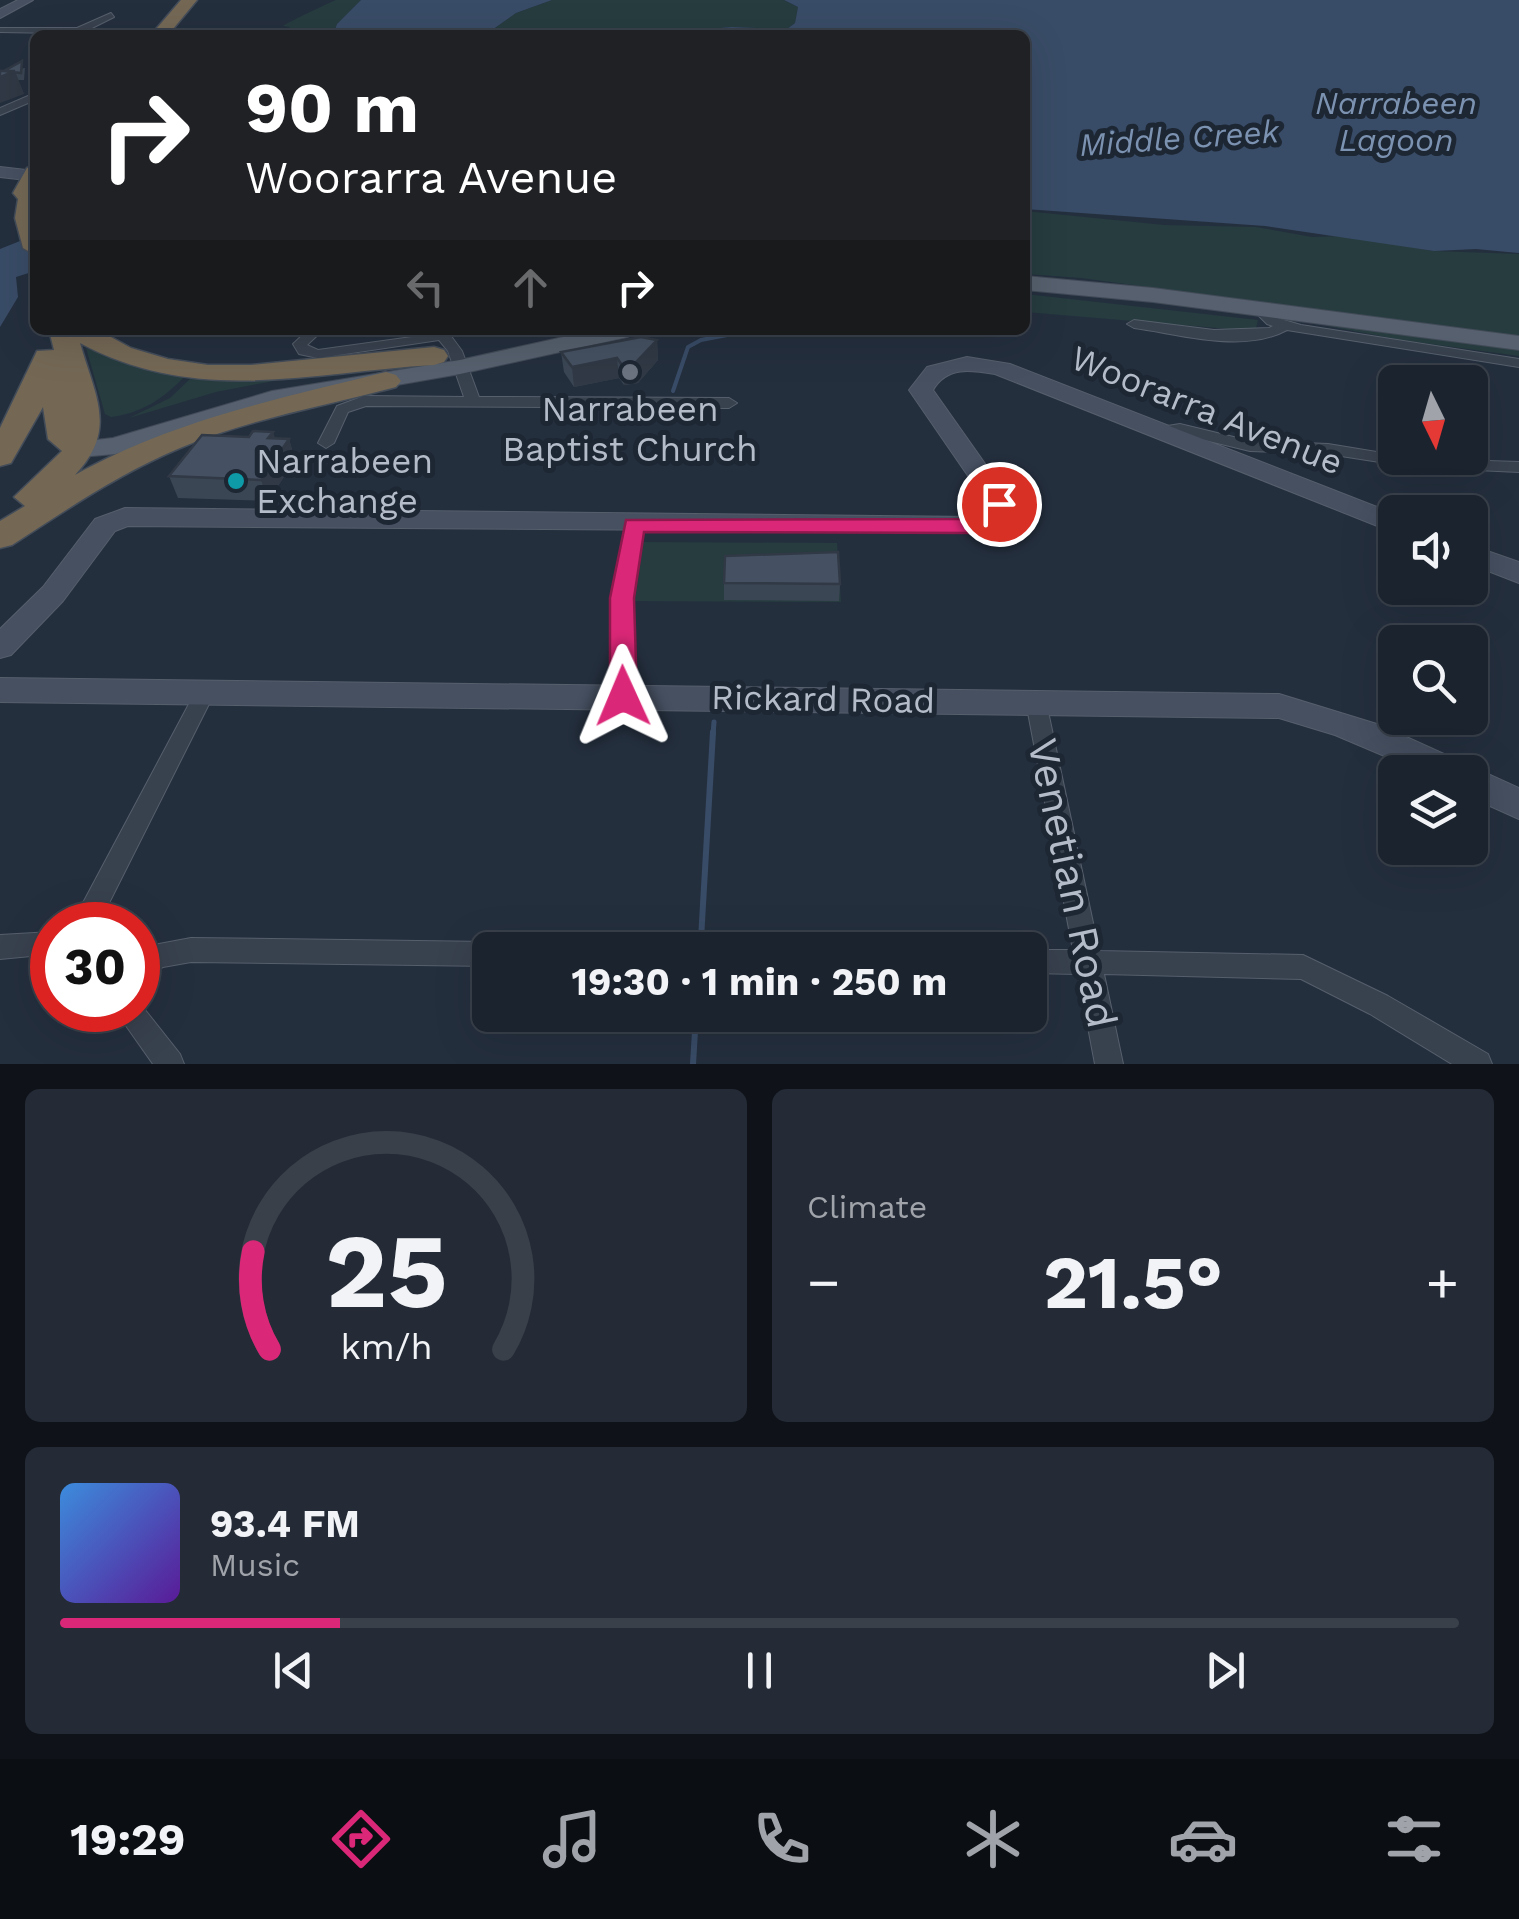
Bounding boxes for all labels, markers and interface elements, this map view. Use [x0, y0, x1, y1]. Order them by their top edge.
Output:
text: 90 m [245, 67, 419, 149]
icon: right [80, 70, 210, 200]
water label: Narrabeen Lagoon [1315, 84, 1477, 159]
water label: Middle Creek [1078, 112, 1282, 164]
text: Woorarra Avenue [245, 151, 617, 204]
icon: left [398, 260, 453, 315]
icon: ahead [503, 260, 558, 315]
icon: right [608, 260, 663, 315]
street label: Woorarra Avenue [1065, 336, 1349, 484]
marker: Narrabeen Baptist Church [619, 361, 641, 383]
north arrow [1378, 365, 1488, 475]
map controls [1378, 365, 1488, 865]
place label: Narrabeen Baptist Church [502, 388, 758, 470]
place label: Narrabeen Exchange [256, 440, 433, 522]
pin [957, 462, 1042, 547]
marker: Narrabeen Exchange [225, 470, 247, 492]
icon: arrive [972, 477, 1027, 532]
button: sound [1378, 495, 1488, 605]
button: search [1378, 625, 1488, 735]
position arrow [571, 644, 675, 748]
street label: Rickard Road [710, 676, 936, 722]
street label: Venetian Road [1018, 734, 1127, 1032]
button: layers [1378, 755, 1488, 865]
speed limit sign: 30 [30, 902, 160, 1032]
text: 19:30 · 1 min · 250 m [572, 960, 947, 1004]
text: Climate [807, 1188, 927, 1226]
text: 25 [325, 1210, 447, 1332]
text: 21.5° [1043, 1238, 1223, 1326]
text: − [807, 1250, 840, 1314]
text: + [1426, 1250, 1459, 1314]
text: km/h [340, 1326, 432, 1368]
text: 93.4 FM [210, 1502, 360, 1546]
text: Music [210, 1546, 300, 1584]
icon: previous [266, 1643, 321, 1698]
icon: pause [732, 1643, 787, 1698]
icon: next [1198, 1643, 1253, 1698]
icon: directions [326, 1804, 396, 1874]
icon: music [537, 1804, 607, 1874]
icon: phone [747, 1804, 817, 1874]
icon: climate [958, 1804, 1028, 1874]
icon: car [1168, 1804, 1238, 1874]
icon: filters [1379, 1804, 1449, 1874]
text: 19:29 [70, 1813, 186, 1866]

